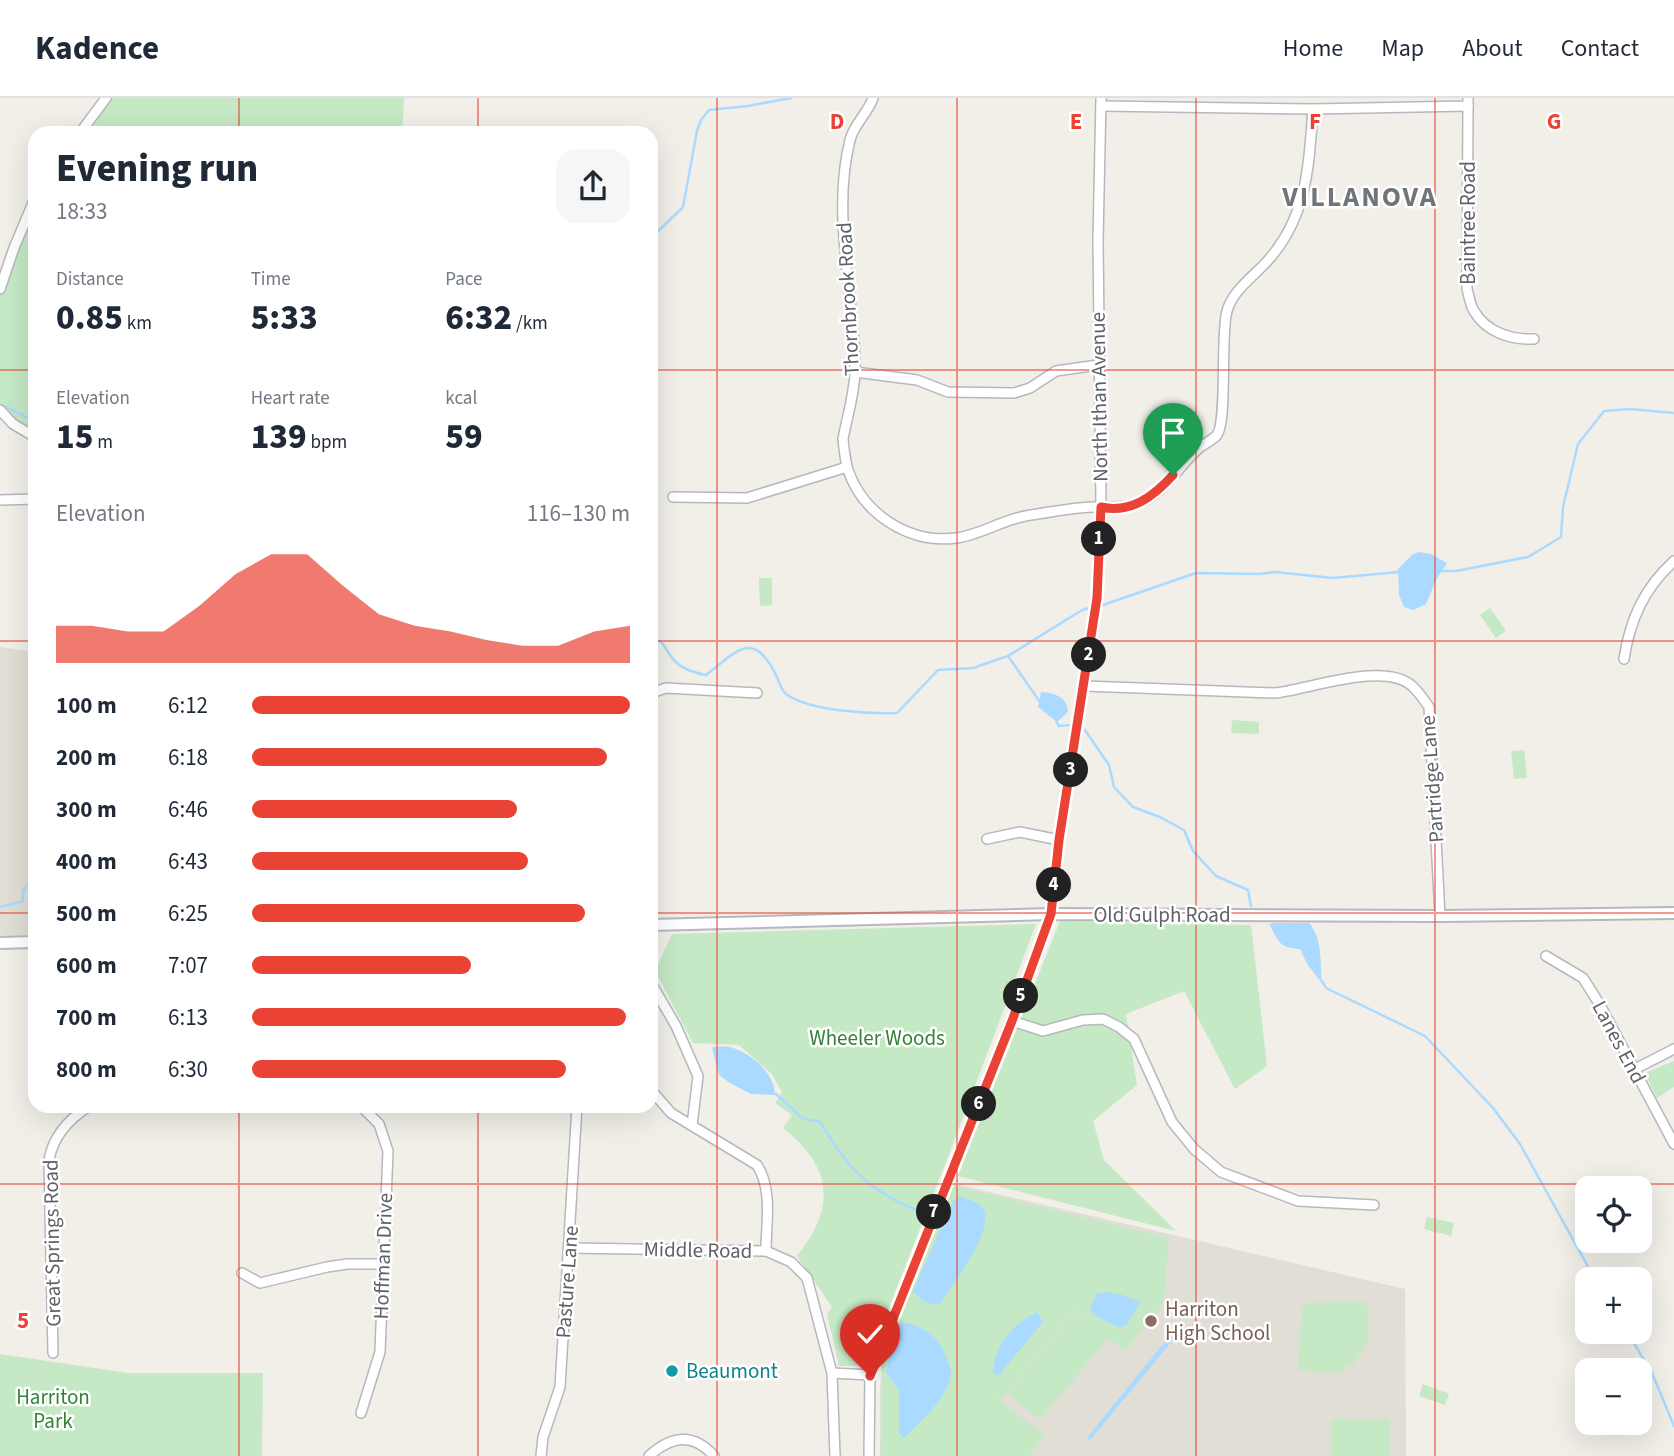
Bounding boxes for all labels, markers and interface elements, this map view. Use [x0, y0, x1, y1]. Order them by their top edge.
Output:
text: Kadence [35, 25, 159, 72]
text: Home [1283, 31, 1343, 66]
text: Map [1381, 31, 1424, 66]
text: About [1462, 31, 1523, 66]
text: Contact [1561, 31, 1639, 66]
text: D [830, 105, 844, 138]
text: E [1070, 105, 1082, 138]
text: F [1309, 105, 1321, 138]
text: G [1547, 105, 1561, 138]
text: Evening run [56, 142, 258, 196]
button: share [556, 149, 630, 223]
street label: Baintree Road [1453, 161, 1483, 285]
district label: VILLANOVA [1281, 177, 1438, 217]
text: 18:33 [56, 195, 107, 228]
street label: Thornbrook Road [829, 221, 867, 377]
text: Distance [56, 266, 124, 293]
text: Time [251, 266, 291, 293]
text: Pace [445, 266, 483, 293]
text: 0.85 [56, 293, 123, 343]
text: 5:33 [251, 293, 318, 343]
text: 6:32 [445, 293, 512, 343]
text: km [123, 310, 152, 337]
text: /km [512, 310, 548, 337]
street label: North Ithan Avenue [1083, 312, 1115, 482]
text: Elevation [56, 385, 130, 412]
text: Heart rate [251, 385, 330, 412]
text: kcal [445, 385, 477, 412]
pin [1143, 403, 1203, 475]
text: 15 [56, 412, 93, 462]
text: 139 [251, 412, 307, 462]
text: 59 [445, 412, 483, 462]
icon: arrive [1154, 414, 1192, 452]
text: m [93, 429, 113, 456]
text: bpm [307, 429, 347, 456]
text: Elevation [56, 497, 146, 530]
text: 116–130 m [527, 497, 630, 530]
pin: 1 [1082, 522, 1116, 556]
text: 1 [1093, 525, 1104, 552]
pin: 2 [1072, 638, 1106, 672]
text: 2 [1083, 641, 1094, 668]
text: 100 m [56, 689, 117, 722]
text: 6:12 [168, 689, 208, 722]
street label: Partridge Lane [1413, 714, 1451, 844]
text: 200 m [56, 741, 117, 774]
text: 6:18 [168, 741, 208, 774]
pin: 3 [1054, 752, 1088, 788]
text: 3 [1065, 756, 1076, 783]
text: 300 m [56, 793, 117, 826]
text: 6:46 [168, 793, 208, 826]
text: 400 m [56, 845, 117, 878]
text: 6:43 [168, 845, 208, 878]
pin: 4 [1036, 868, 1072, 902]
text: 4 [1048, 871, 1059, 898]
text: 500 m [56, 897, 117, 930]
text: 6:25 [168, 897, 208, 930]
street label: Old Gulph Road [1093, 900, 1231, 930]
text: 600 m [56, 949, 117, 982]
text: 7:07 [168, 949, 208, 982]
pin: 5 [1004, 978, 1038, 1014]
text: 5 [1015, 982, 1026, 1009]
street label: Lanes End [1585, 995, 1653, 1089]
text: 700 m [56, 1001, 117, 1034]
text: 6:13 [168, 1001, 208, 1034]
park label: Wheeler Woods [809, 1023, 945, 1053]
text: 800 m [56, 1053, 117, 1086]
text: 6:30 [168, 1053, 208, 1086]
pin: 6 [962, 1086, 996, 1122]
text: 6 [973, 1090, 984, 1117]
street label: Great Springs Road [36, 1159, 68, 1327]
map controls [1575, 1176, 1652, 1435]
button: locate [1575, 1176, 1652, 1253]
street label: Hoffman Drive [366, 1192, 400, 1320]
pin: 7 [916, 1194, 951, 1230]
text: 7 [928, 1198, 939, 1225]
street label: Pasture Lane [548, 1225, 586, 1339]
street label: Middle Road [643, 1234, 753, 1266]
button: + [1575, 1267, 1652, 1344]
place label: Harriton High School [1165, 1294, 1270, 1348]
text: 5 [17, 1304, 29, 1337]
pin [840, 1304, 900, 1376]
marker: Harriton High School [1143, 1313, 1159, 1329]
icon: check [851, 1315, 889, 1353]
place label: Beaumont [686, 1356, 778, 1386]
button: − [1575, 1358, 1652, 1435]
marker: Beaumont [664, 1363, 680, 1379]
park label: Harriton Park [16, 1382, 90, 1436]

